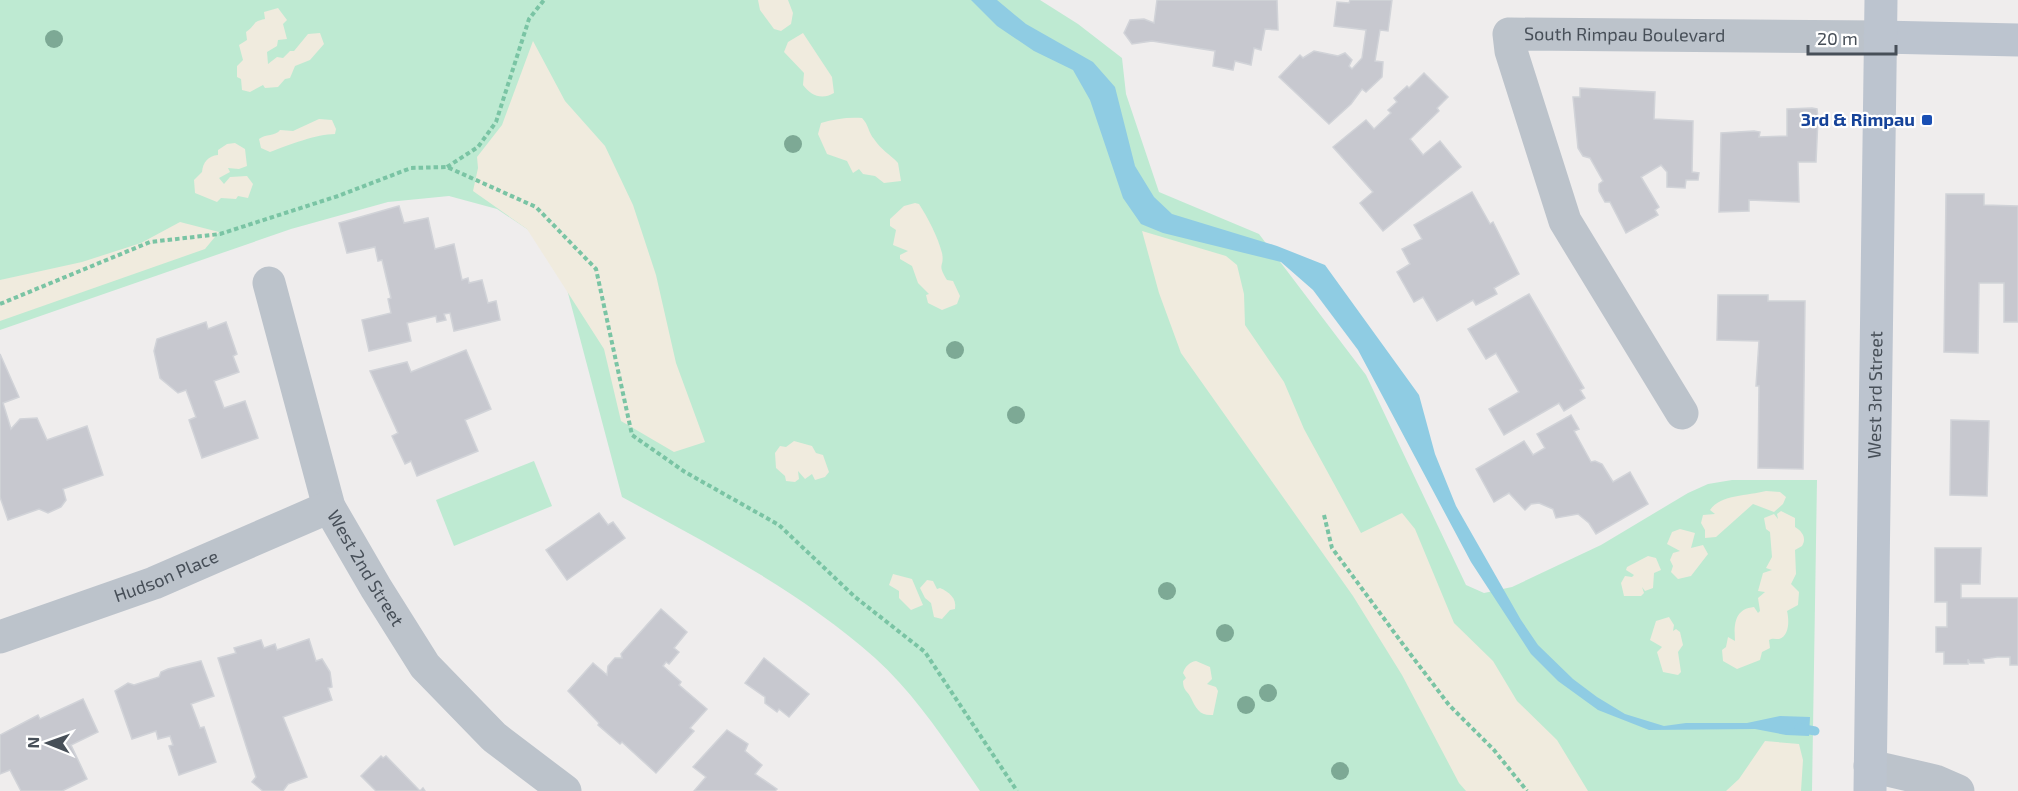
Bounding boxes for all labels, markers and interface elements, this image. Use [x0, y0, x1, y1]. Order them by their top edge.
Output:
scale bar [1808, 18, 1896, 56]
street label: South Rimpau Boulevard [1524, 22, 1725, 46]
text: 20 m [1817, 27, 1858, 49]
place label: 3rd & Rimpau [1801, 108, 1915, 130]
marker: 3rd & Rimpau [1920, 113, 1934, 127]
street label: West 3rd Street [1863, 331, 1886, 459]
street label: West 2nd Street [323, 506, 409, 630]
street label: Hudson Place [111, 544, 221, 606]
north arrow [18, 713, 78, 773]
text: N [23, 737, 42, 749]

